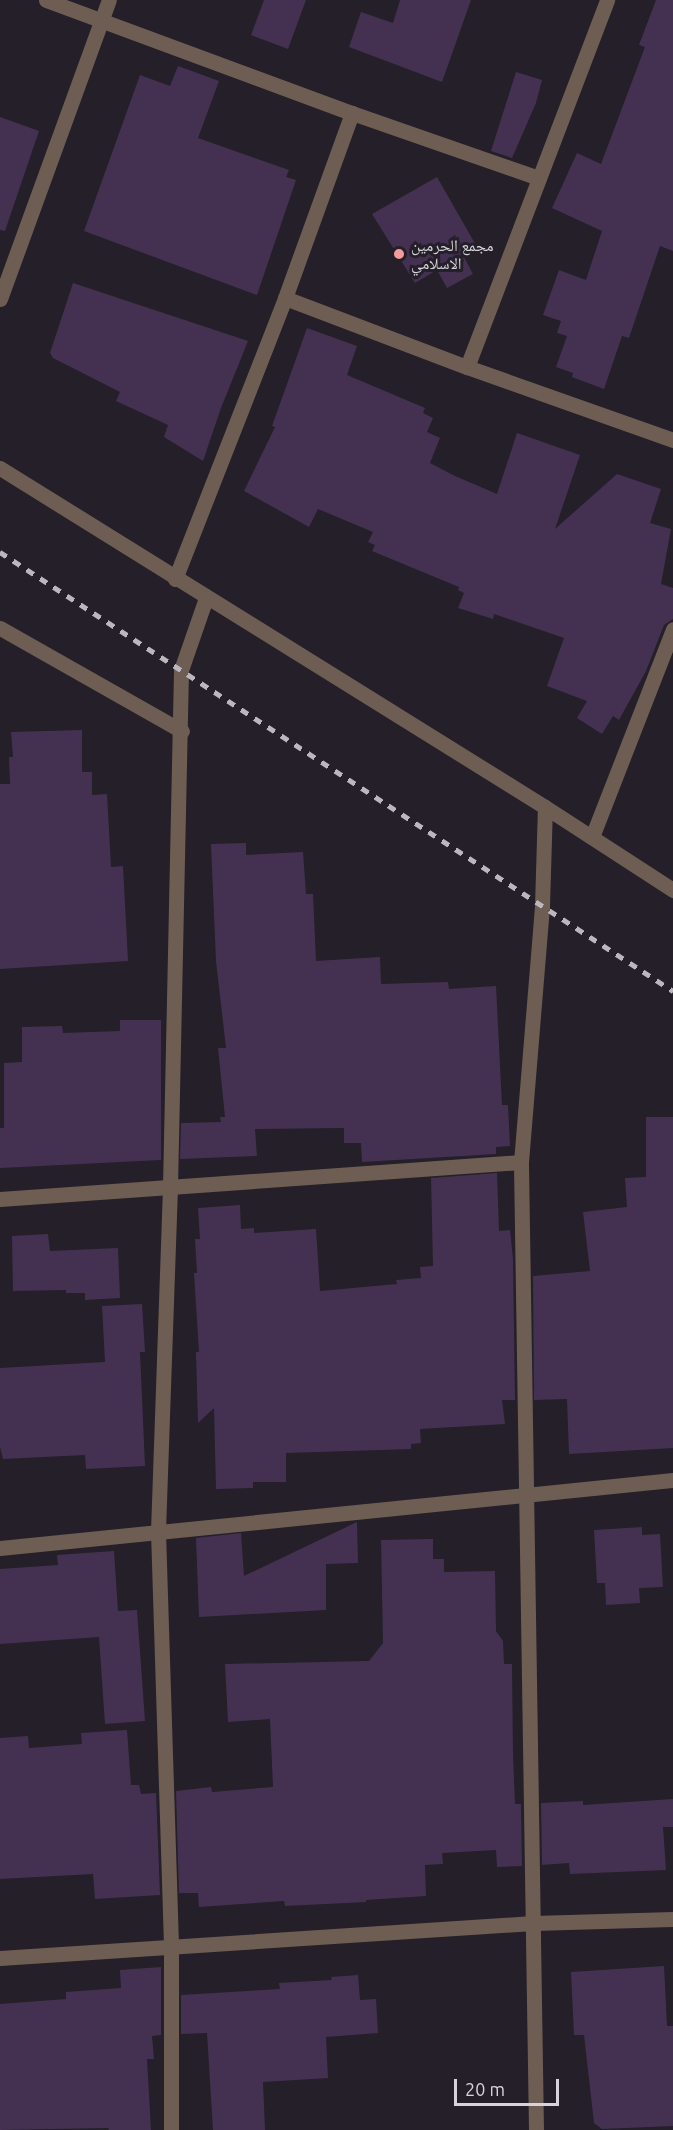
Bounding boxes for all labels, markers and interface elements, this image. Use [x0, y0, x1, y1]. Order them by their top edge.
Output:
place label: مجمع الحرمين الاسلامي [411, 235, 494, 273]
marker: مجمع الحرمين الاسلامي [392, 247, 406, 261]
scale bar [457, 2067, 562, 2105]
text: 20 m [465, 2079, 505, 2099]

